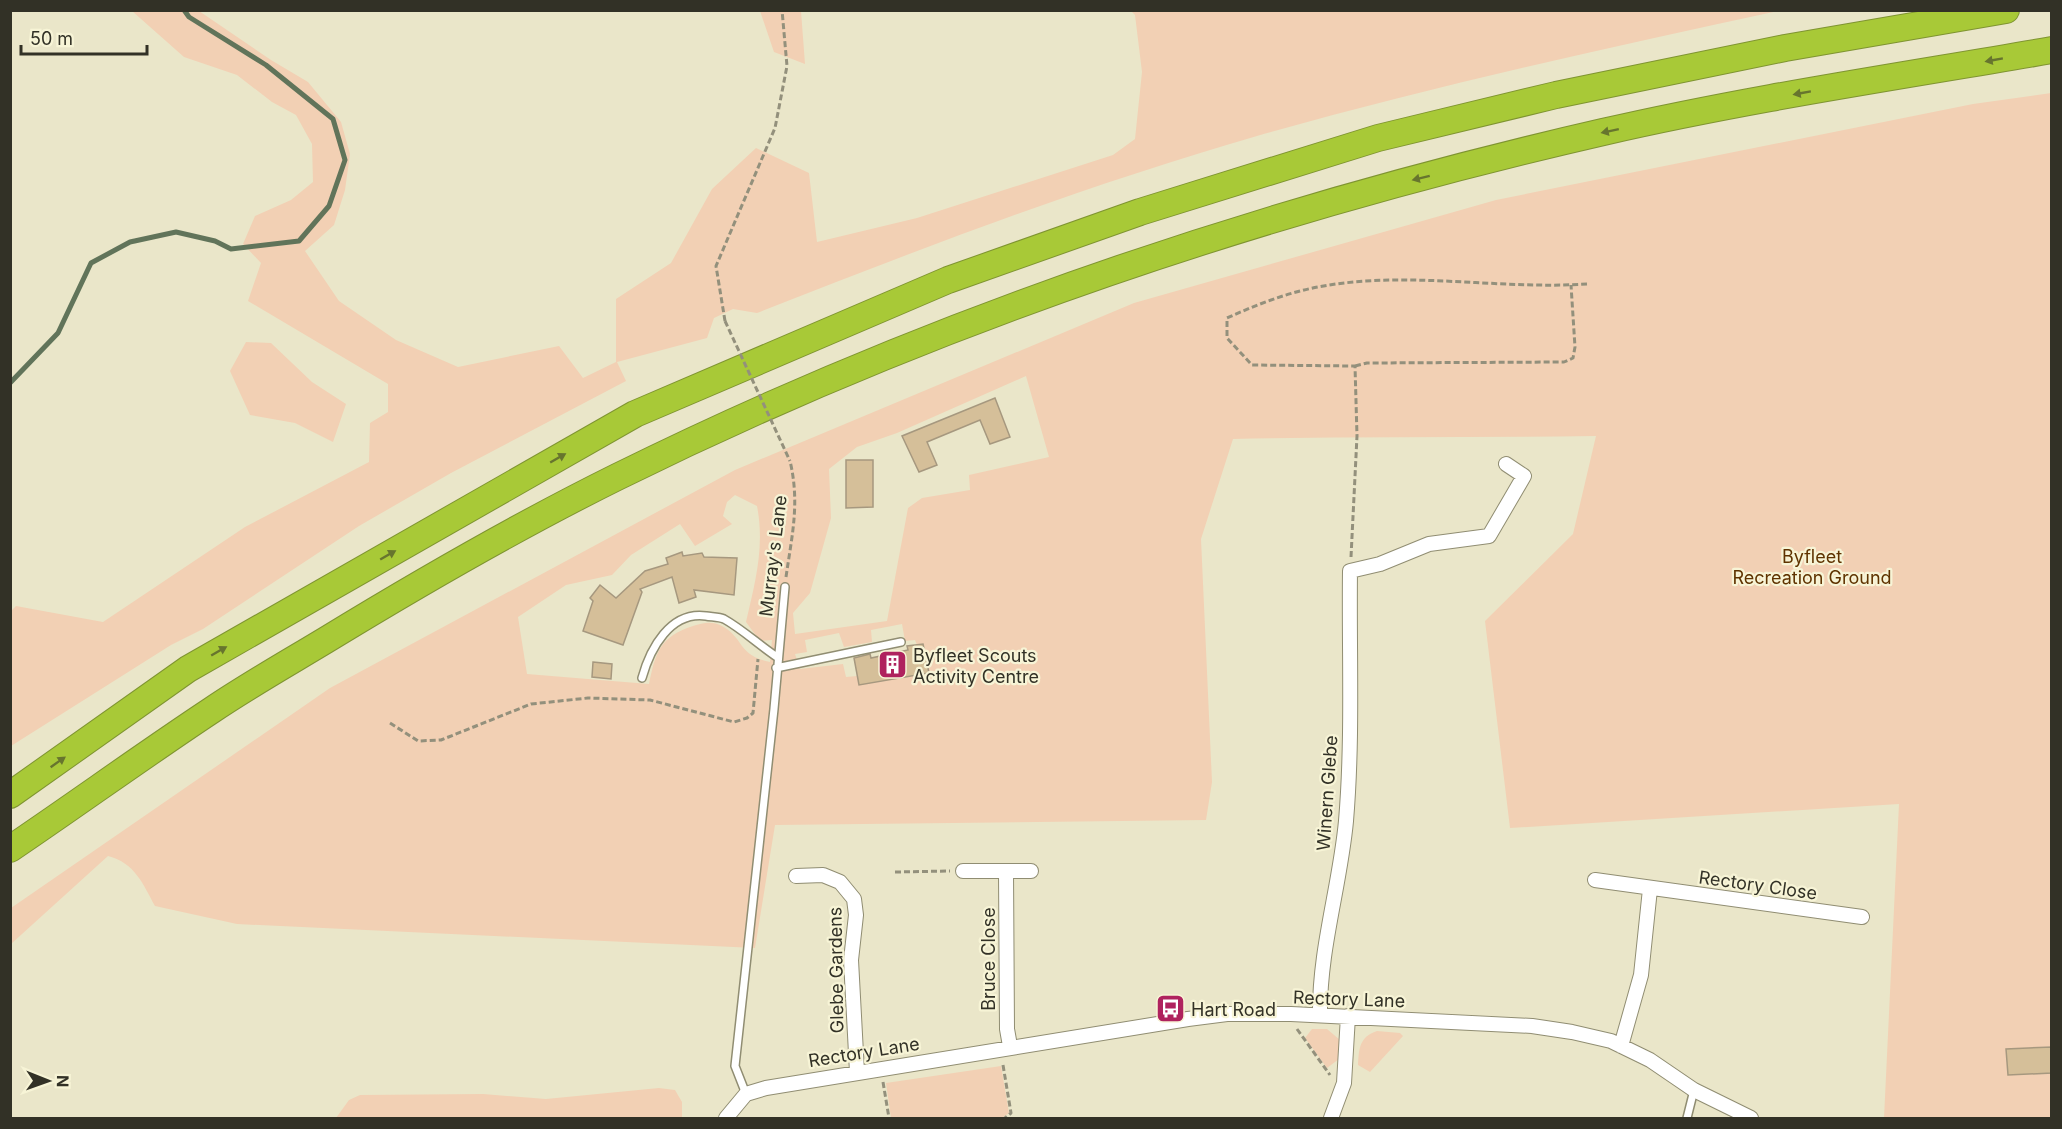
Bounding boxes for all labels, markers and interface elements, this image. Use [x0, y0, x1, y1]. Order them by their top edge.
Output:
scale bar [21, 18, 147, 56]
text: 50 m [30, 28, 73, 49]
one-way arrow [1984, 56, 2003, 65]
one-way arrow [1792, 89, 1811, 98]
one-way arrow [1601, 127, 1620, 136]
one-way arrow [1412, 173, 1430, 183]
one-way arrow [550, 453, 567, 463]
street label: Murray's Lane [755, 494, 791, 618]
park label: Byfleet Recreation Ground [1732, 546, 1892, 588]
one-way arrow [380, 550, 397, 560]
place label: Byfleet Scouts Activity Centre [913, 645, 1039, 687]
one-way arrow [211, 646, 227, 657]
building icon: Byfleet Scouts Activity Centre [876, 649, 908, 681]
street label: Winern Glebe [1312, 735, 1342, 851]
one-way arrow [51, 756, 66, 768]
street label: Rectory Close [1698, 866, 1818, 904]
street label: Glebe Gardens [824, 907, 848, 1033]
street label: Bruce Close [978, 907, 999, 1011]
street label: Rectory Lane [1293, 987, 1405, 1011]
bus stop icon: Hart Road [1154, 993, 1186, 1025]
place label: Hart Road [1191, 999, 1276, 1020]
street label: Rectory Lane [807, 1033, 921, 1071]
north arrow [18, 1051, 78, 1111]
text: N [53, 1075, 73, 1088]

